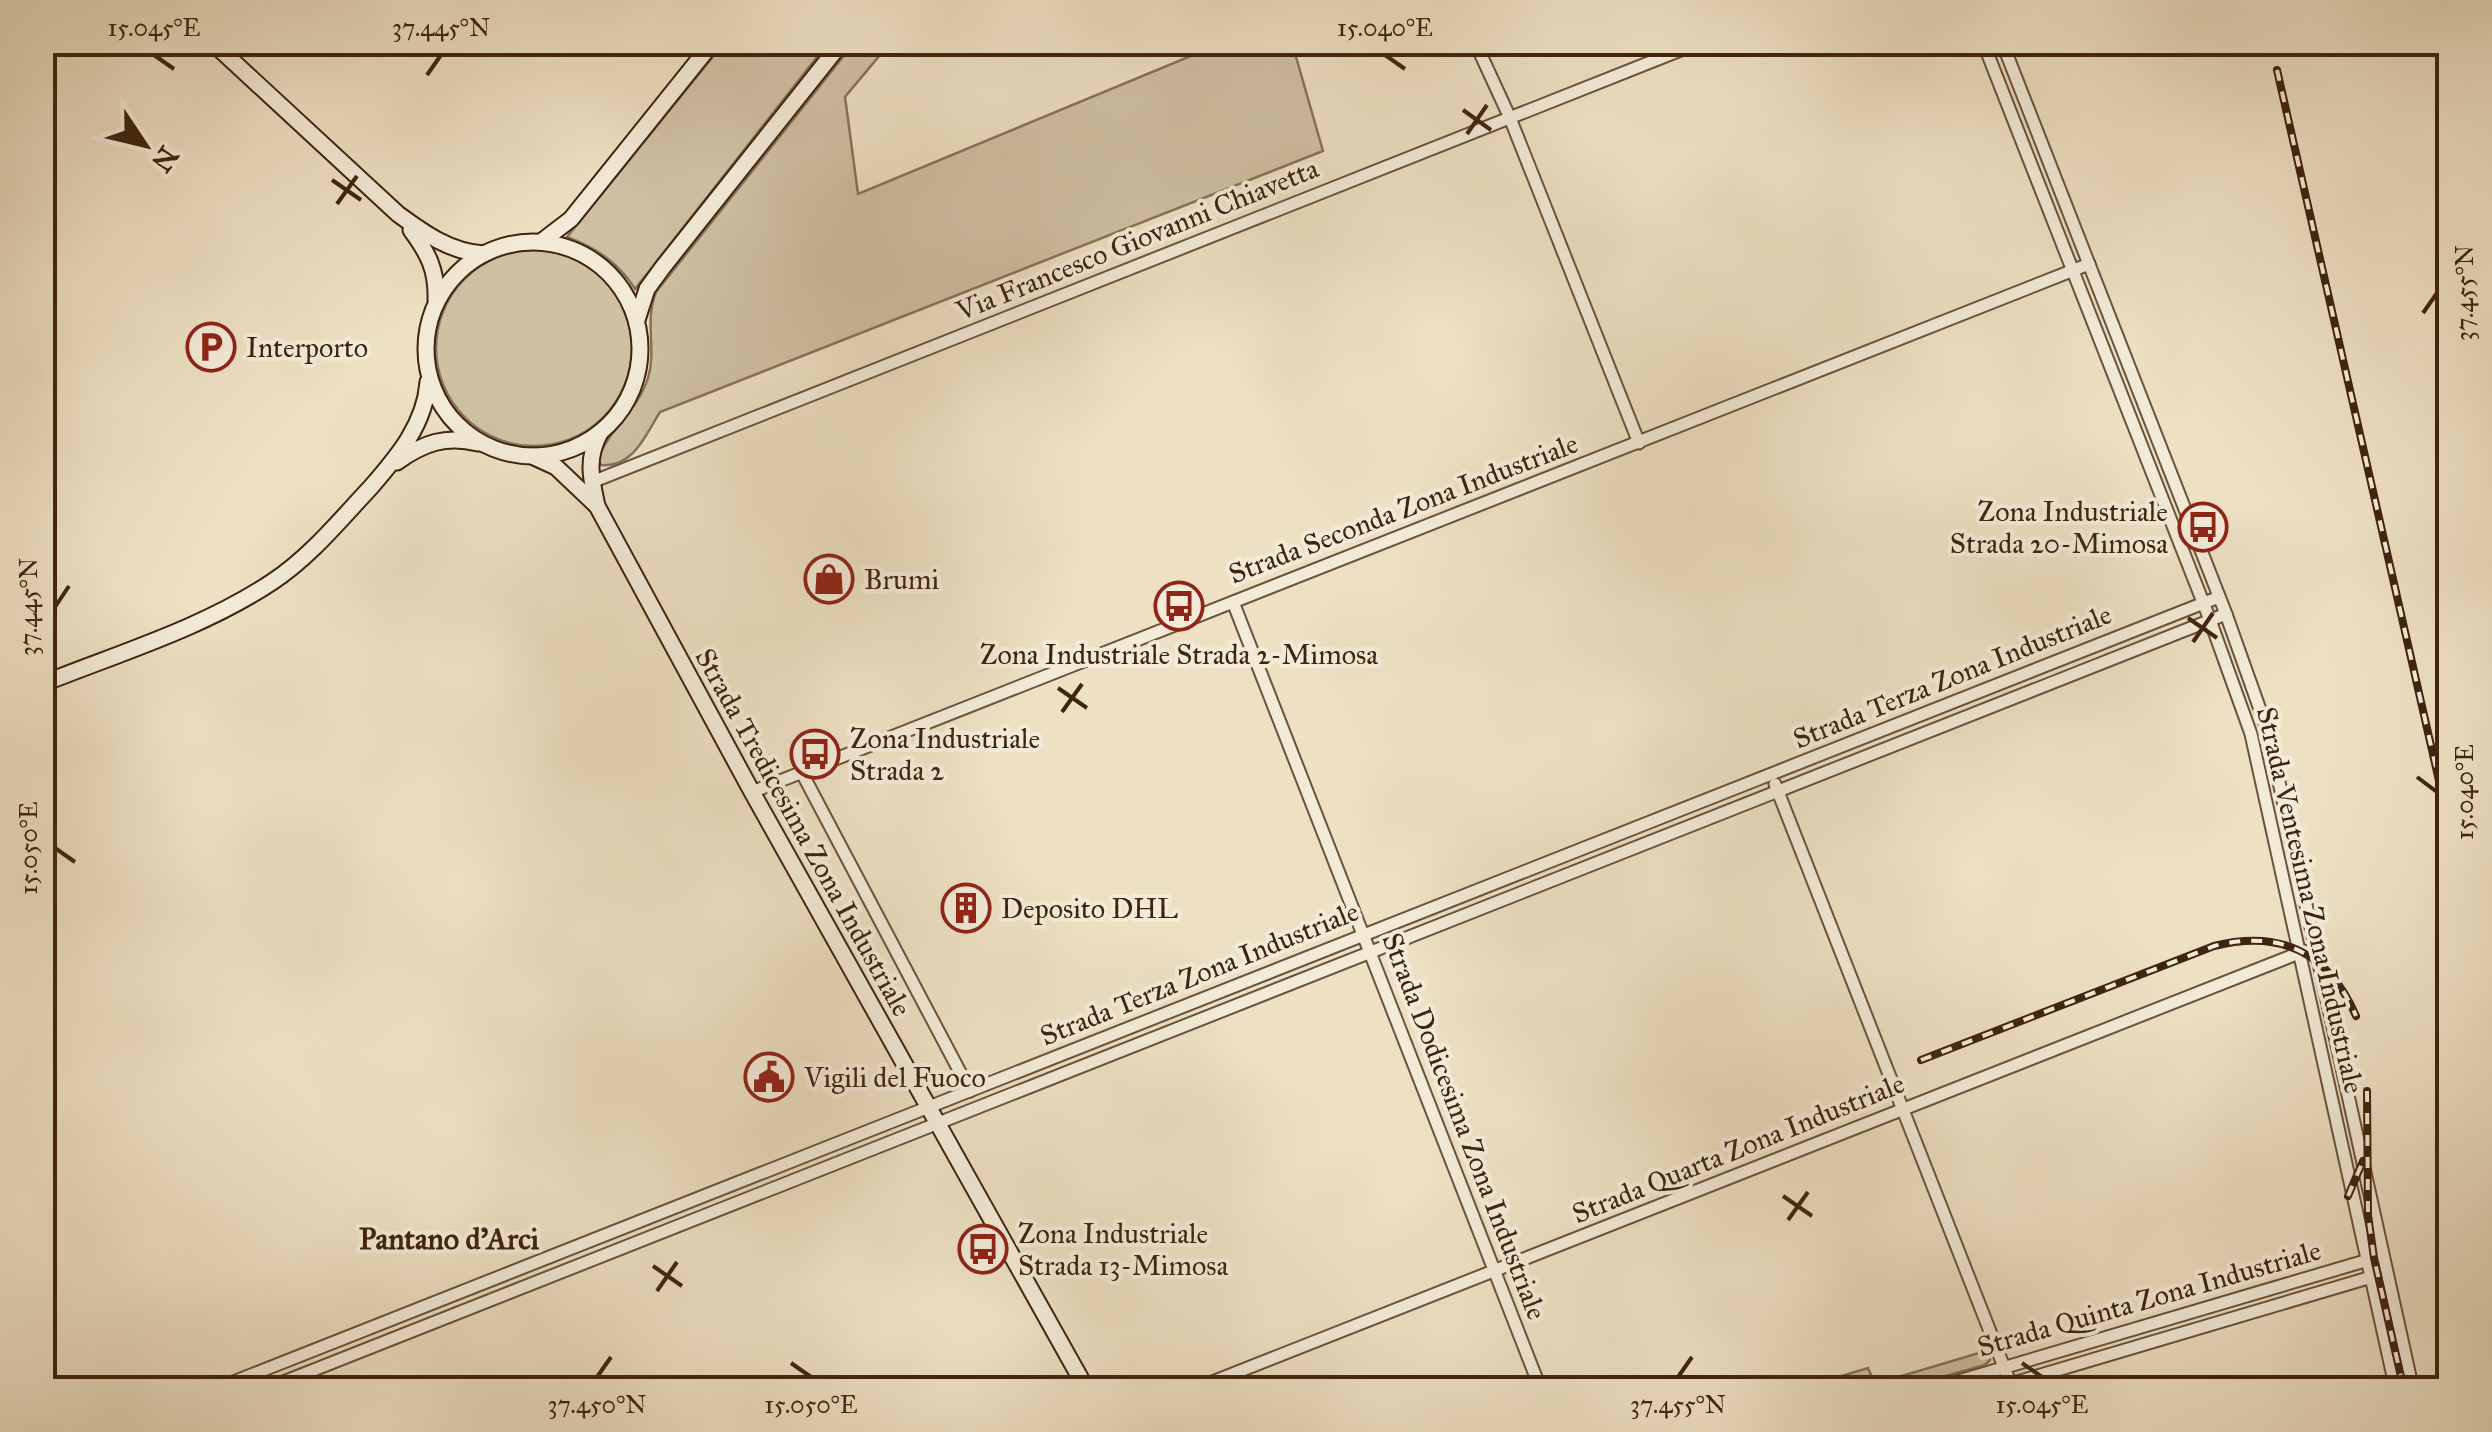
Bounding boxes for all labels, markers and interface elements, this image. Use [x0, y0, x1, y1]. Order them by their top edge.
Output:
text: 15.045°E [108, 12, 201, 43]
text: 37.445°N [392, 12, 490, 43]
text: 15.040°E [1337, 12, 1433, 43]
north arrow [95, 95, 195, 195]
text: N [144, 139, 186, 179]
street label: Via Francesco Giovanni Chiavetta [950, 151, 1324, 329]
text: 37.455°N [2449, 245, 2480, 341]
parking icon: Interporto [185, 321, 237, 373]
place label: Interporto [246, 330, 368, 365]
street label: Strada Seconda Zona Industriale [1224, 426, 1583, 591]
place label: Zona Industriale Strada 20-Mimosa [1950, 494, 2168, 561]
bus stop icon: Zona Industriale Strada 20-Mimosa [2177, 501, 2229, 553]
shop icon: Brumi [803, 553, 855, 605]
text: 37.445°N [13, 558, 44, 656]
place label: Brumi [864, 562, 939, 597]
bus stop icon: Zona Industriale Strada 2-Mimosa [1153, 580, 1205, 632]
street label: Strada Terza Zona Industriale [1788, 596, 2117, 756]
place label: Zona Industriale Strada 2-Mimosa [980, 637, 1378, 672]
street label: Strada Tredicesima Zona Industriale [688, 642, 920, 1022]
street label: Strada Ventesima Zona Industriale [2249, 703, 2372, 1097]
place label: Zona Industriale Strada 2 [850, 721, 1040, 788]
bus stop icon: Zona Industriale Strada 2 [789, 728, 841, 780]
text: 15.040°E [2449, 744, 2480, 840]
text: 15.050°E [13, 801, 44, 895]
building icon: Deposito DHL [940, 882, 992, 934]
place label: Deposito DHL [1001, 891, 1178, 926]
street label: Strada Terza Zona Industriale [1035, 893, 1364, 1053]
street label: Strada Dodicesima Zona Industriale [1374, 928, 1555, 1324]
public building icon: Vigili del Fuoco [743, 1051, 795, 1103]
place label: Vigili del Fuoco [803, 1060, 986, 1095]
street label: Strada Quarta Zona Industriale [1567, 1066, 1909, 1231]
place label: Zona Industriale Strada 13-Mimosa [1018, 1216, 1229, 1283]
district label: Pantano d'Arci [359, 1221, 540, 1257]
bus stop icon: Zona Industriale Strada 13-Mimosa [957, 1223, 1009, 1275]
street label: Strada Quinta Zona Industriale [1973, 1233, 2325, 1364]
text: 37.450°N [548, 1389, 646, 1420]
text: 15.050°E [764, 1389, 858, 1420]
text: 37.455°N [1630, 1389, 1726, 1420]
text: 15.045°E [1996, 1389, 2089, 1420]

